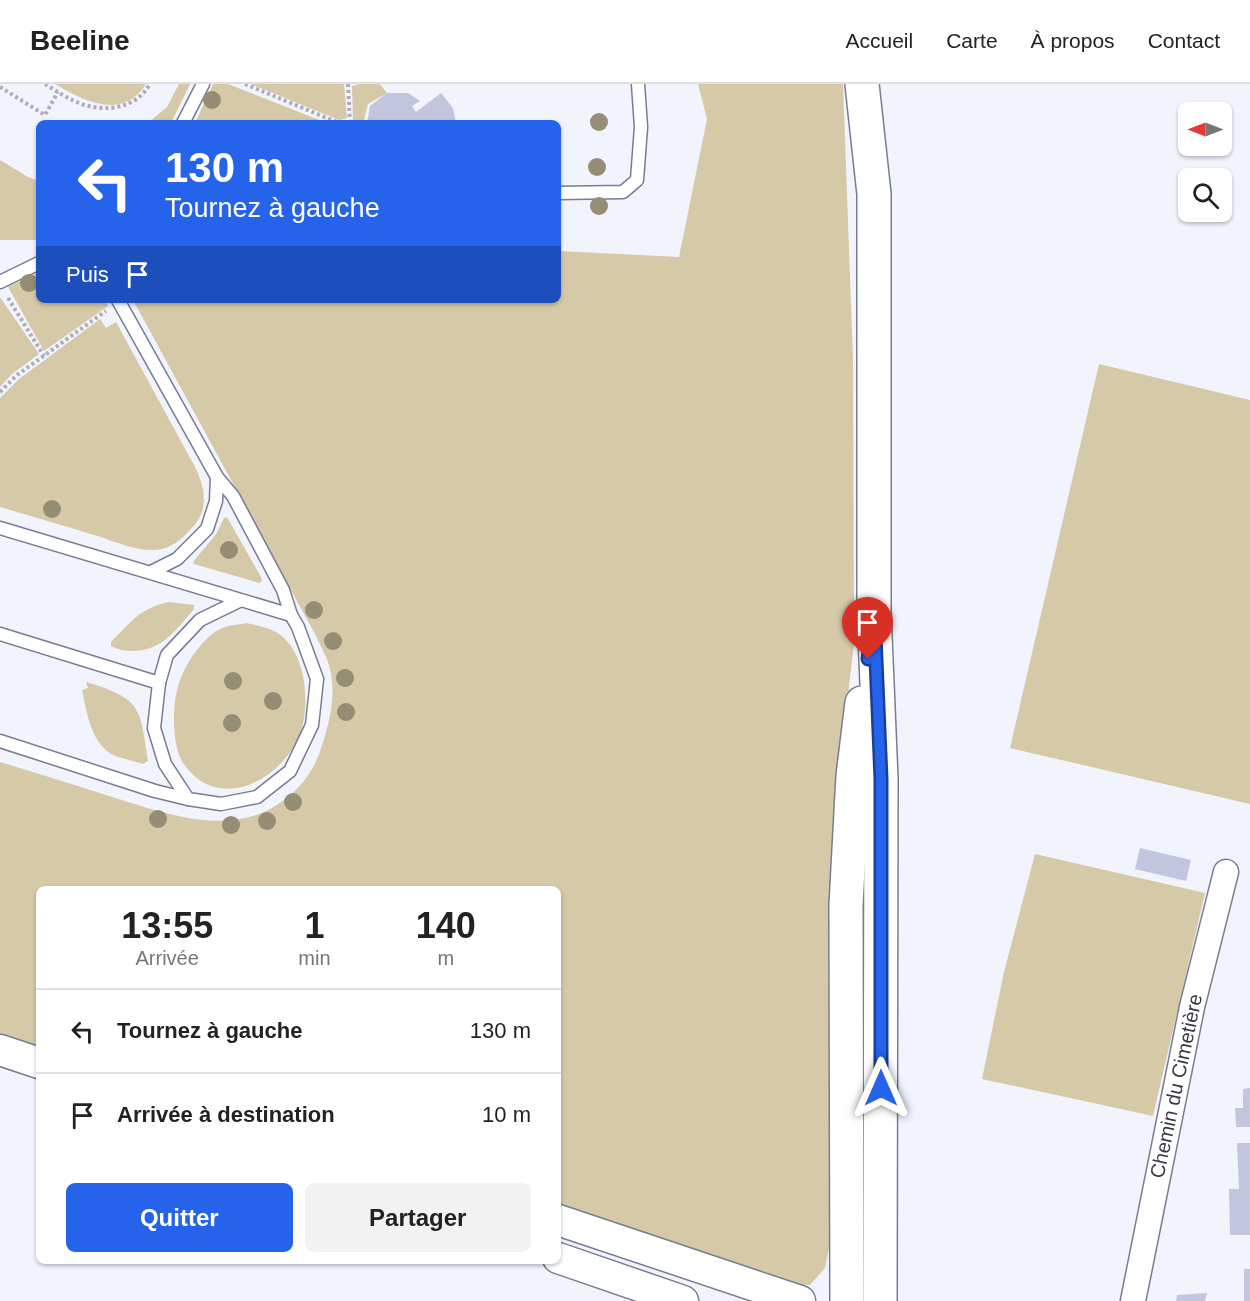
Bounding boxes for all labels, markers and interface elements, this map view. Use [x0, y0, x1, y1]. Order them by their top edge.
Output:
text: Beeline [30, 25, 130, 56]
text: Accueil [846, 29, 913, 52]
text: Carte [946, 29, 998, 52]
text: À propos [1031, 29, 1115, 52]
text: Contact [1148, 29, 1220, 52]
north arrow [1178, 102, 1232, 156]
map controls [1178, 102, 1232, 222]
icon: left [66, 144, 144, 222]
text: 130 m [165, 144, 284, 191]
button: search [1178, 168, 1232, 222]
text: Tournez à gauche [165, 193, 380, 223]
icon: arrive [121, 258, 154, 291]
text: Puis [66, 262, 109, 287]
pin [842, 597, 893, 659]
icon: arrive [851, 606, 884, 639]
text: 13:55 [121, 905, 213, 946]
text: 1 [304, 905, 324, 946]
text: 140 [416, 905, 476, 946]
text: Arrivée [136, 947, 199, 969]
text: min [298, 947, 331, 969]
text: m [437, 947, 454, 969]
street label: Chemin du Cimetière [1146, 992, 1206, 1180]
icon: left [66, 1015, 99, 1048]
text: Tournez à gauche [117, 1018, 302, 1043]
text: 130 m [470, 1018, 531, 1043]
position arrow [849, 1056, 913, 1120]
icon: arrive [66, 1099, 99, 1132]
text: Arrivée à destination [117, 1102, 335, 1127]
text: 10 m [482, 1102, 531, 1127]
button: Quitter [66, 1183, 293, 1252]
button: Partager [305, 1183, 531, 1252]

